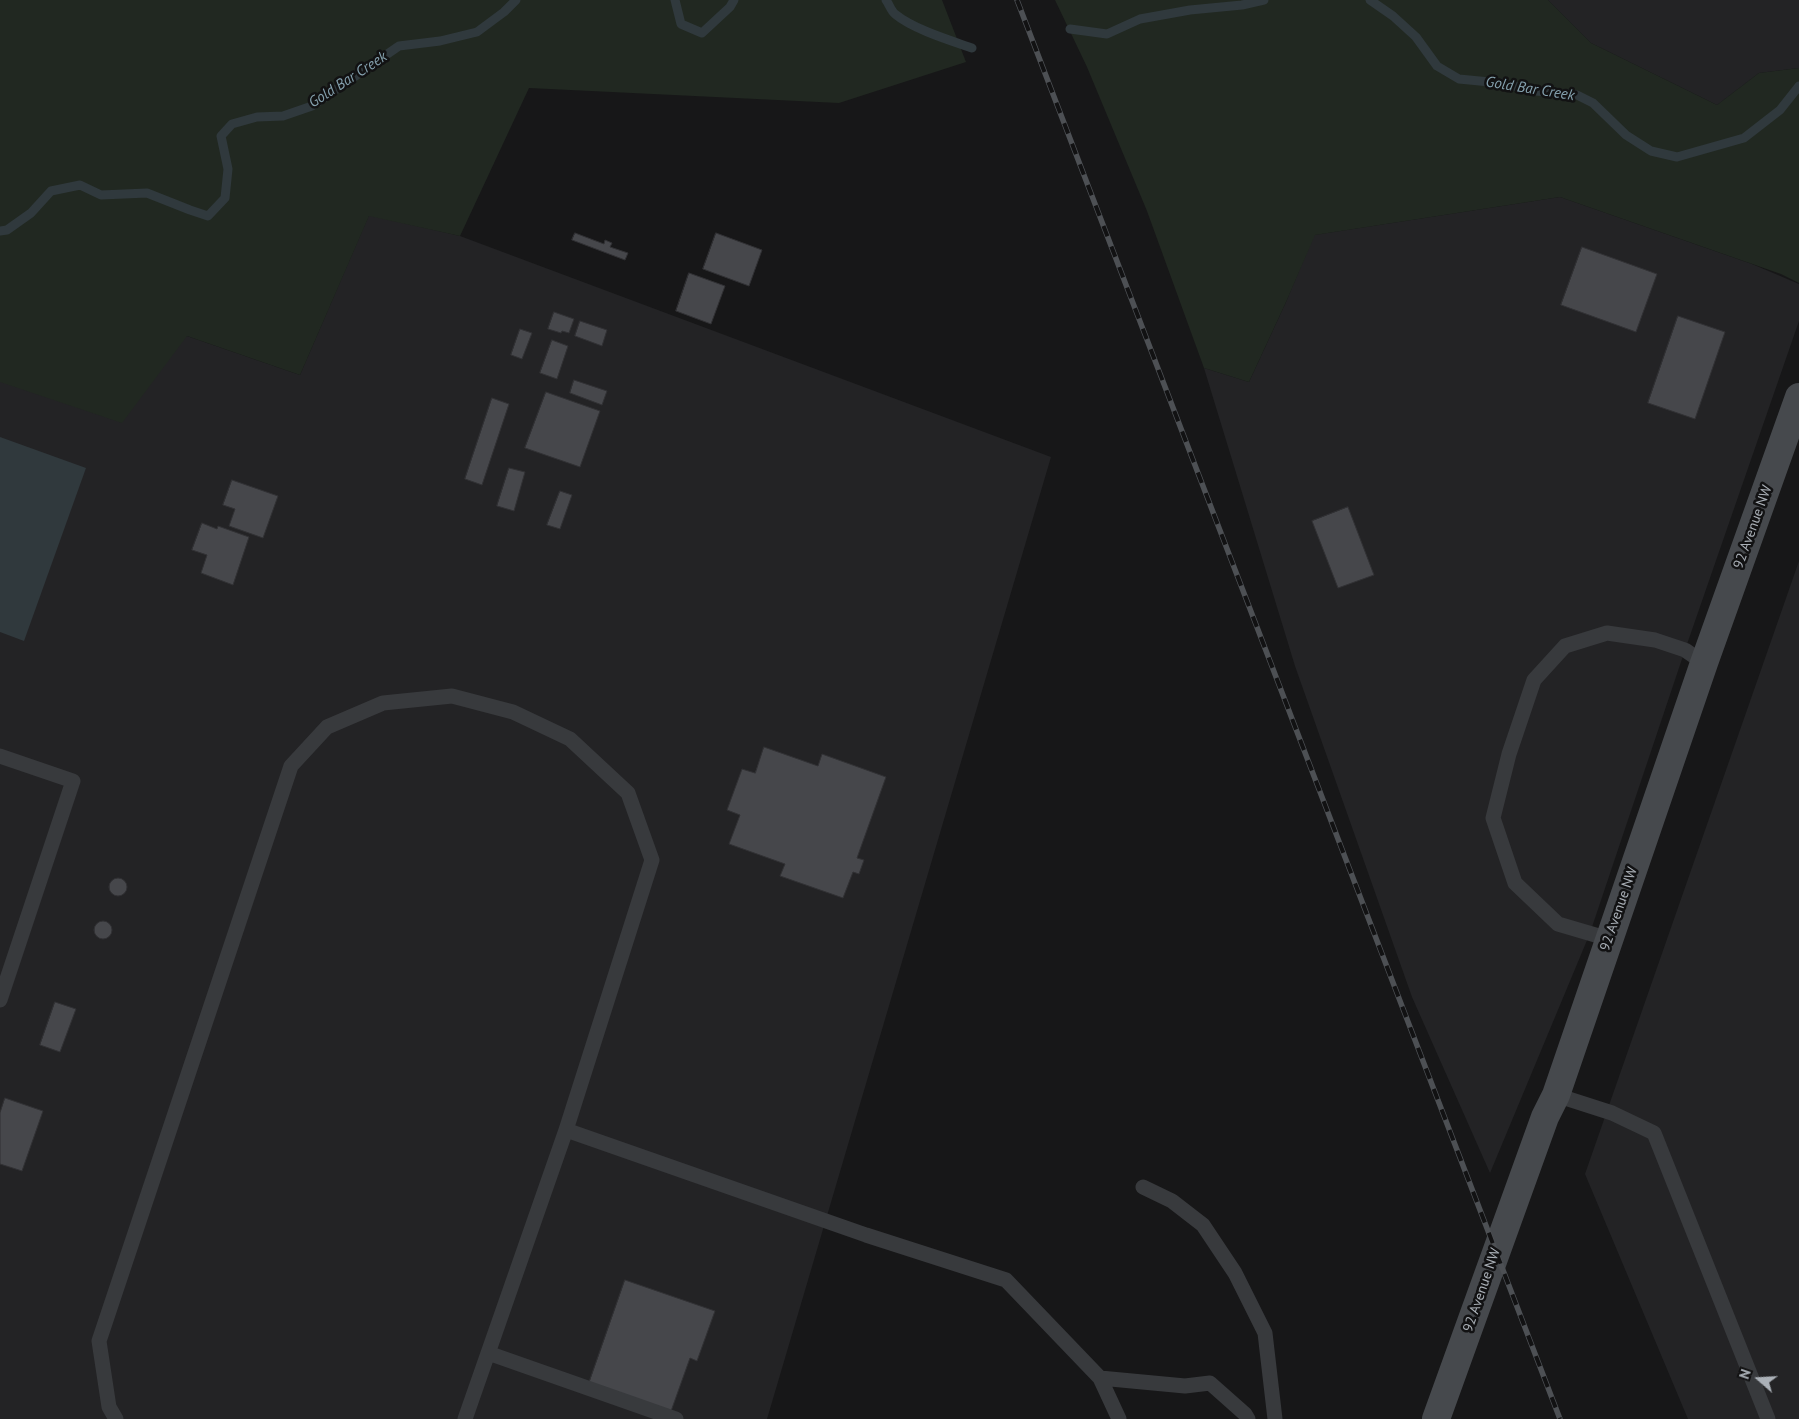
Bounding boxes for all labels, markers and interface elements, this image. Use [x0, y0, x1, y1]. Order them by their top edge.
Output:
water label: Gold Bar Creek [305, 48, 391, 112]
water label: Gold Bar Creek [1484, 73, 1576, 105]
street label: 92 Avenue NW [1730, 483, 1776, 571]
street label: 92 Avenue NW [1597, 865, 1641, 953]
street label: 92 Avenue NW [1460, 1246, 1504, 1334]
north arrow [1734, 1354, 1784, 1404]
text: N [1735, 1367, 1755, 1381]

